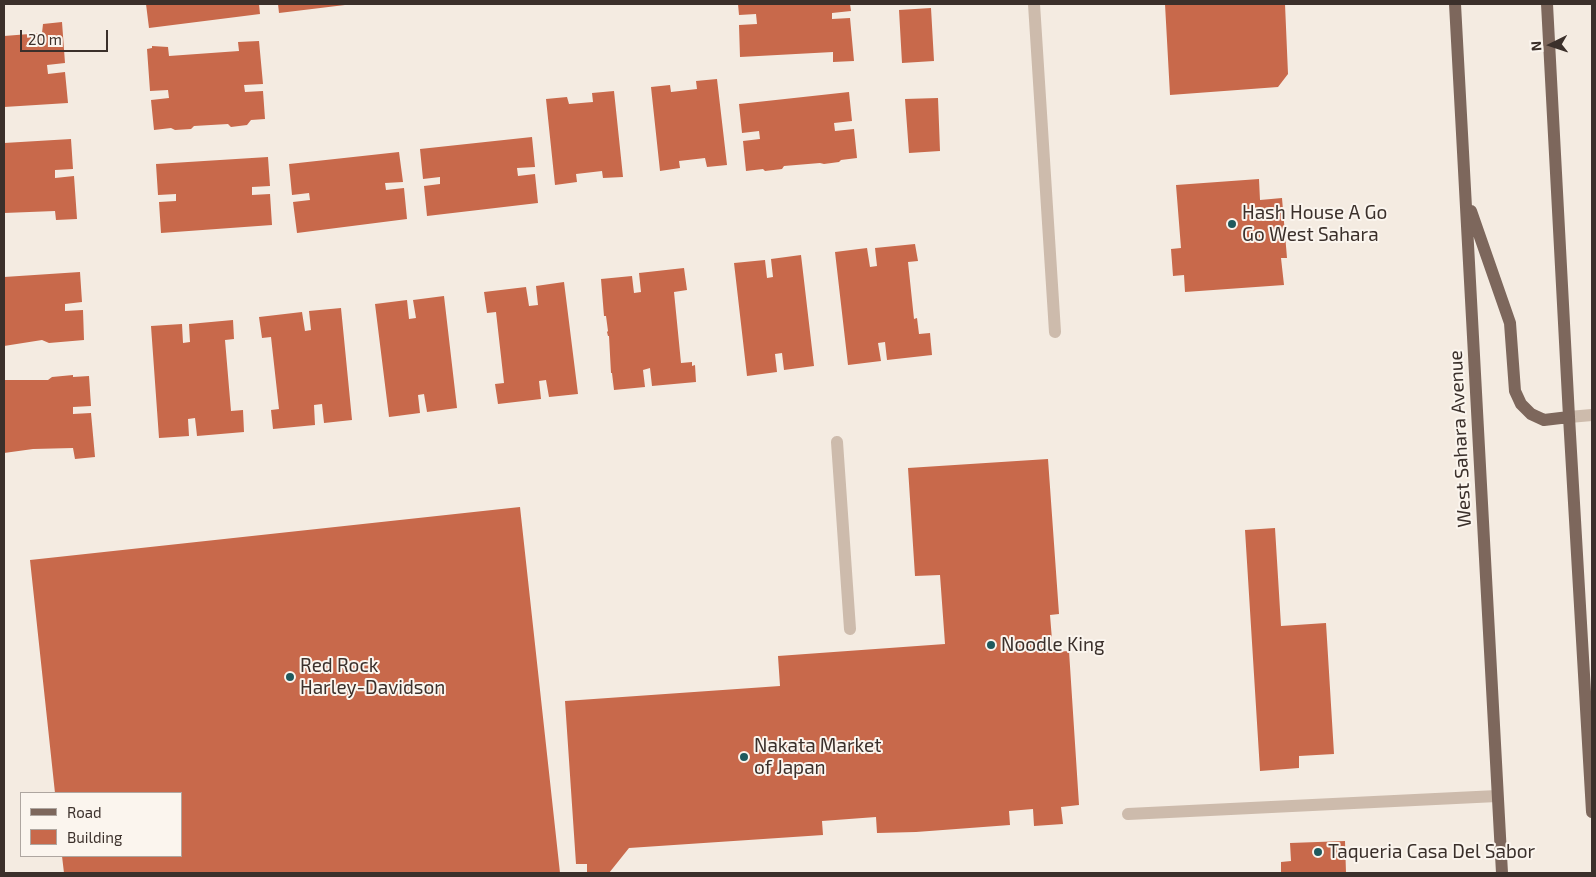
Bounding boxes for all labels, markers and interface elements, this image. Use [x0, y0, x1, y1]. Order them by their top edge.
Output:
scale bar [22, 20, 110, 52]
north arrow [1526, 20, 1576, 70]
text: 20 m [28, 30, 62, 48]
text: N [1527, 40, 1544, 52]
place label: Hash House A Go Go West Sahara [1242, 202, 1387, 246]
marker: Hash House A Go Go West Sahara [1226, 218, 1238, 230]
street label: West Sahara Avenue [1444, 350, 1476, 528]
place label: Noodle King [1001, 634, 1105, 656]
marker: Noodle King [985, 639, 997, 651]
place label: Red Rock Harley-Davidson [300, 655, 445, 699]
marker: Red Rock Harley-Davidson [284, 671, 296, 683]
place label: Nakata Market of Japan [754, 735, 881, 779]
marker: Nakata Market of Japan [738, 751, 750, 763]
legend [20, 792, 182, 857]
text: Road [67, 803, 102, 821]
text: Building [67, 828, 122, 846]
place label: Taqueria Casa Del Sabor [1328, 841, 1535, 863]
marker: Taqueria Casa Del Sabor [1312, 846, 1324, 858]

